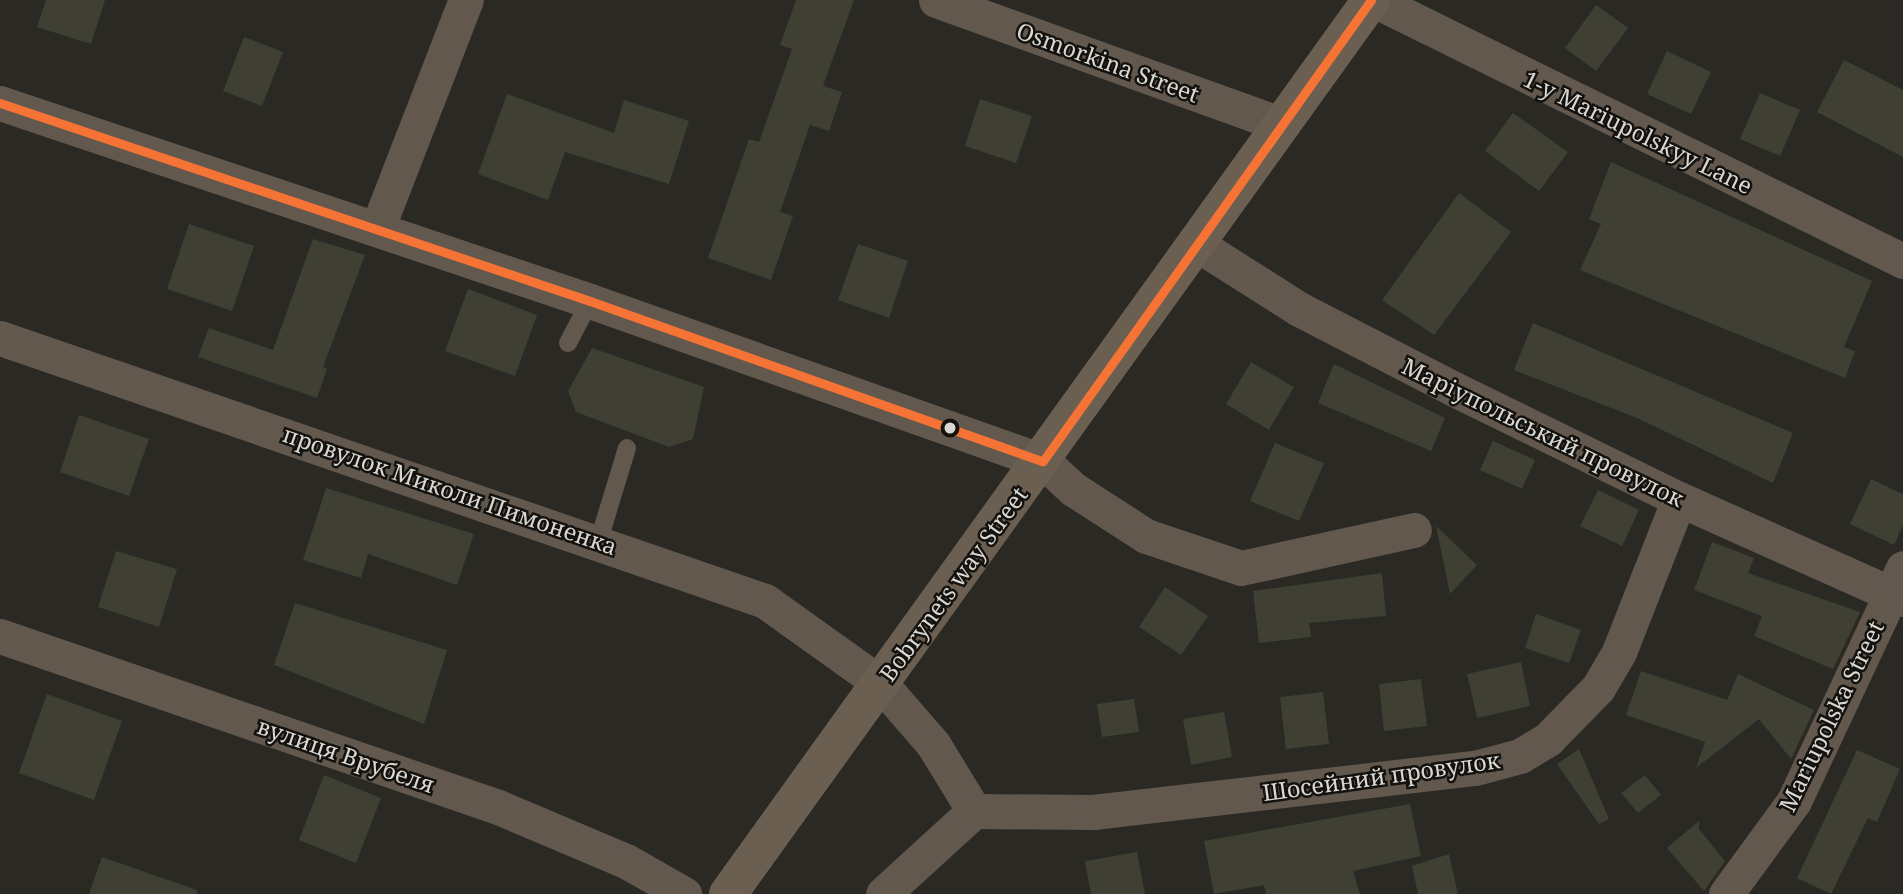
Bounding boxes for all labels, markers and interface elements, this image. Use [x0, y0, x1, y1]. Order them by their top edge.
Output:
street label: Osmorkina Street [1013, 16, 1203, 108]
street label: 1-y Mariupolskyy Lane [1519, 65, 1757, 199]
street label: Маріупольський провулок [1398, 352, 1688, 512]
street label: провулок Миколи Пимоненка [279, 420, 621, 560]
unlabelled marker [943, 421, 957, 435]
street label: Bobrynets way Street [873, 482, 1033, 686]
street label: Mariupolska Street [1773, 616, 1889, 816]
street label: вулиця Врубеля [254, 712, 438, 798]
street label: Шосейний провулок [1260, 746, 1502, 806]

